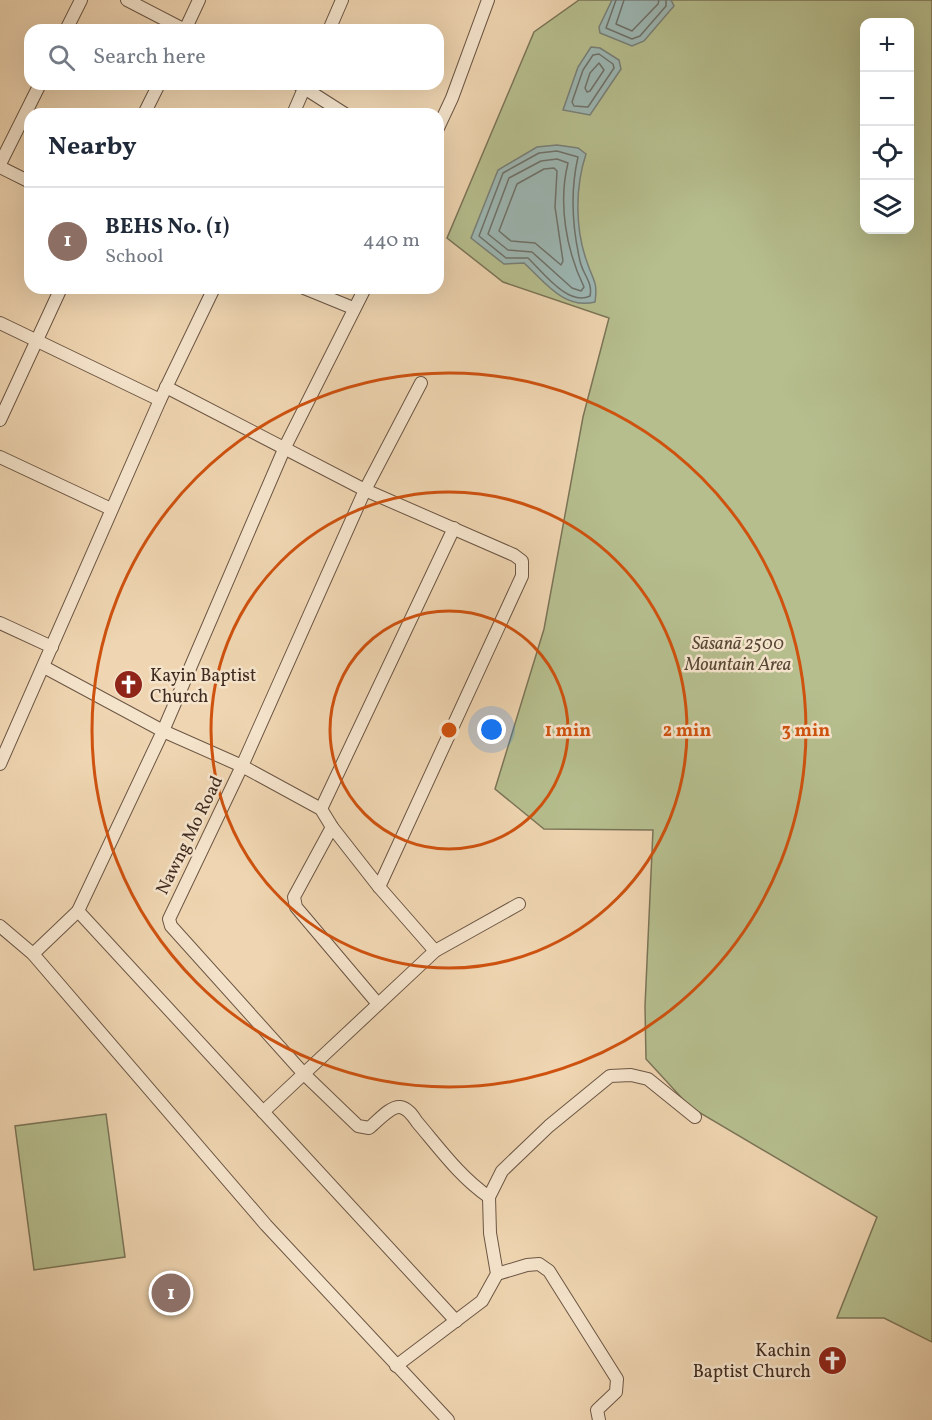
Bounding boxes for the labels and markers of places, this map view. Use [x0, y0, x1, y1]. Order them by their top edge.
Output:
place label: Kayin Baptist Church [150, 664, 256, 710]
church icon: Kayin Baptist Church [113, 669, 145, 701]
centre of rings [439, 720, 459, 740]
pin: 1 [152, 1270, 190, 1316]
place label: Kachin Baptist Church [693, 1339, 811, 1385]
church icon: Kachin Baptist Church [816, 1344, 848, 1376]

